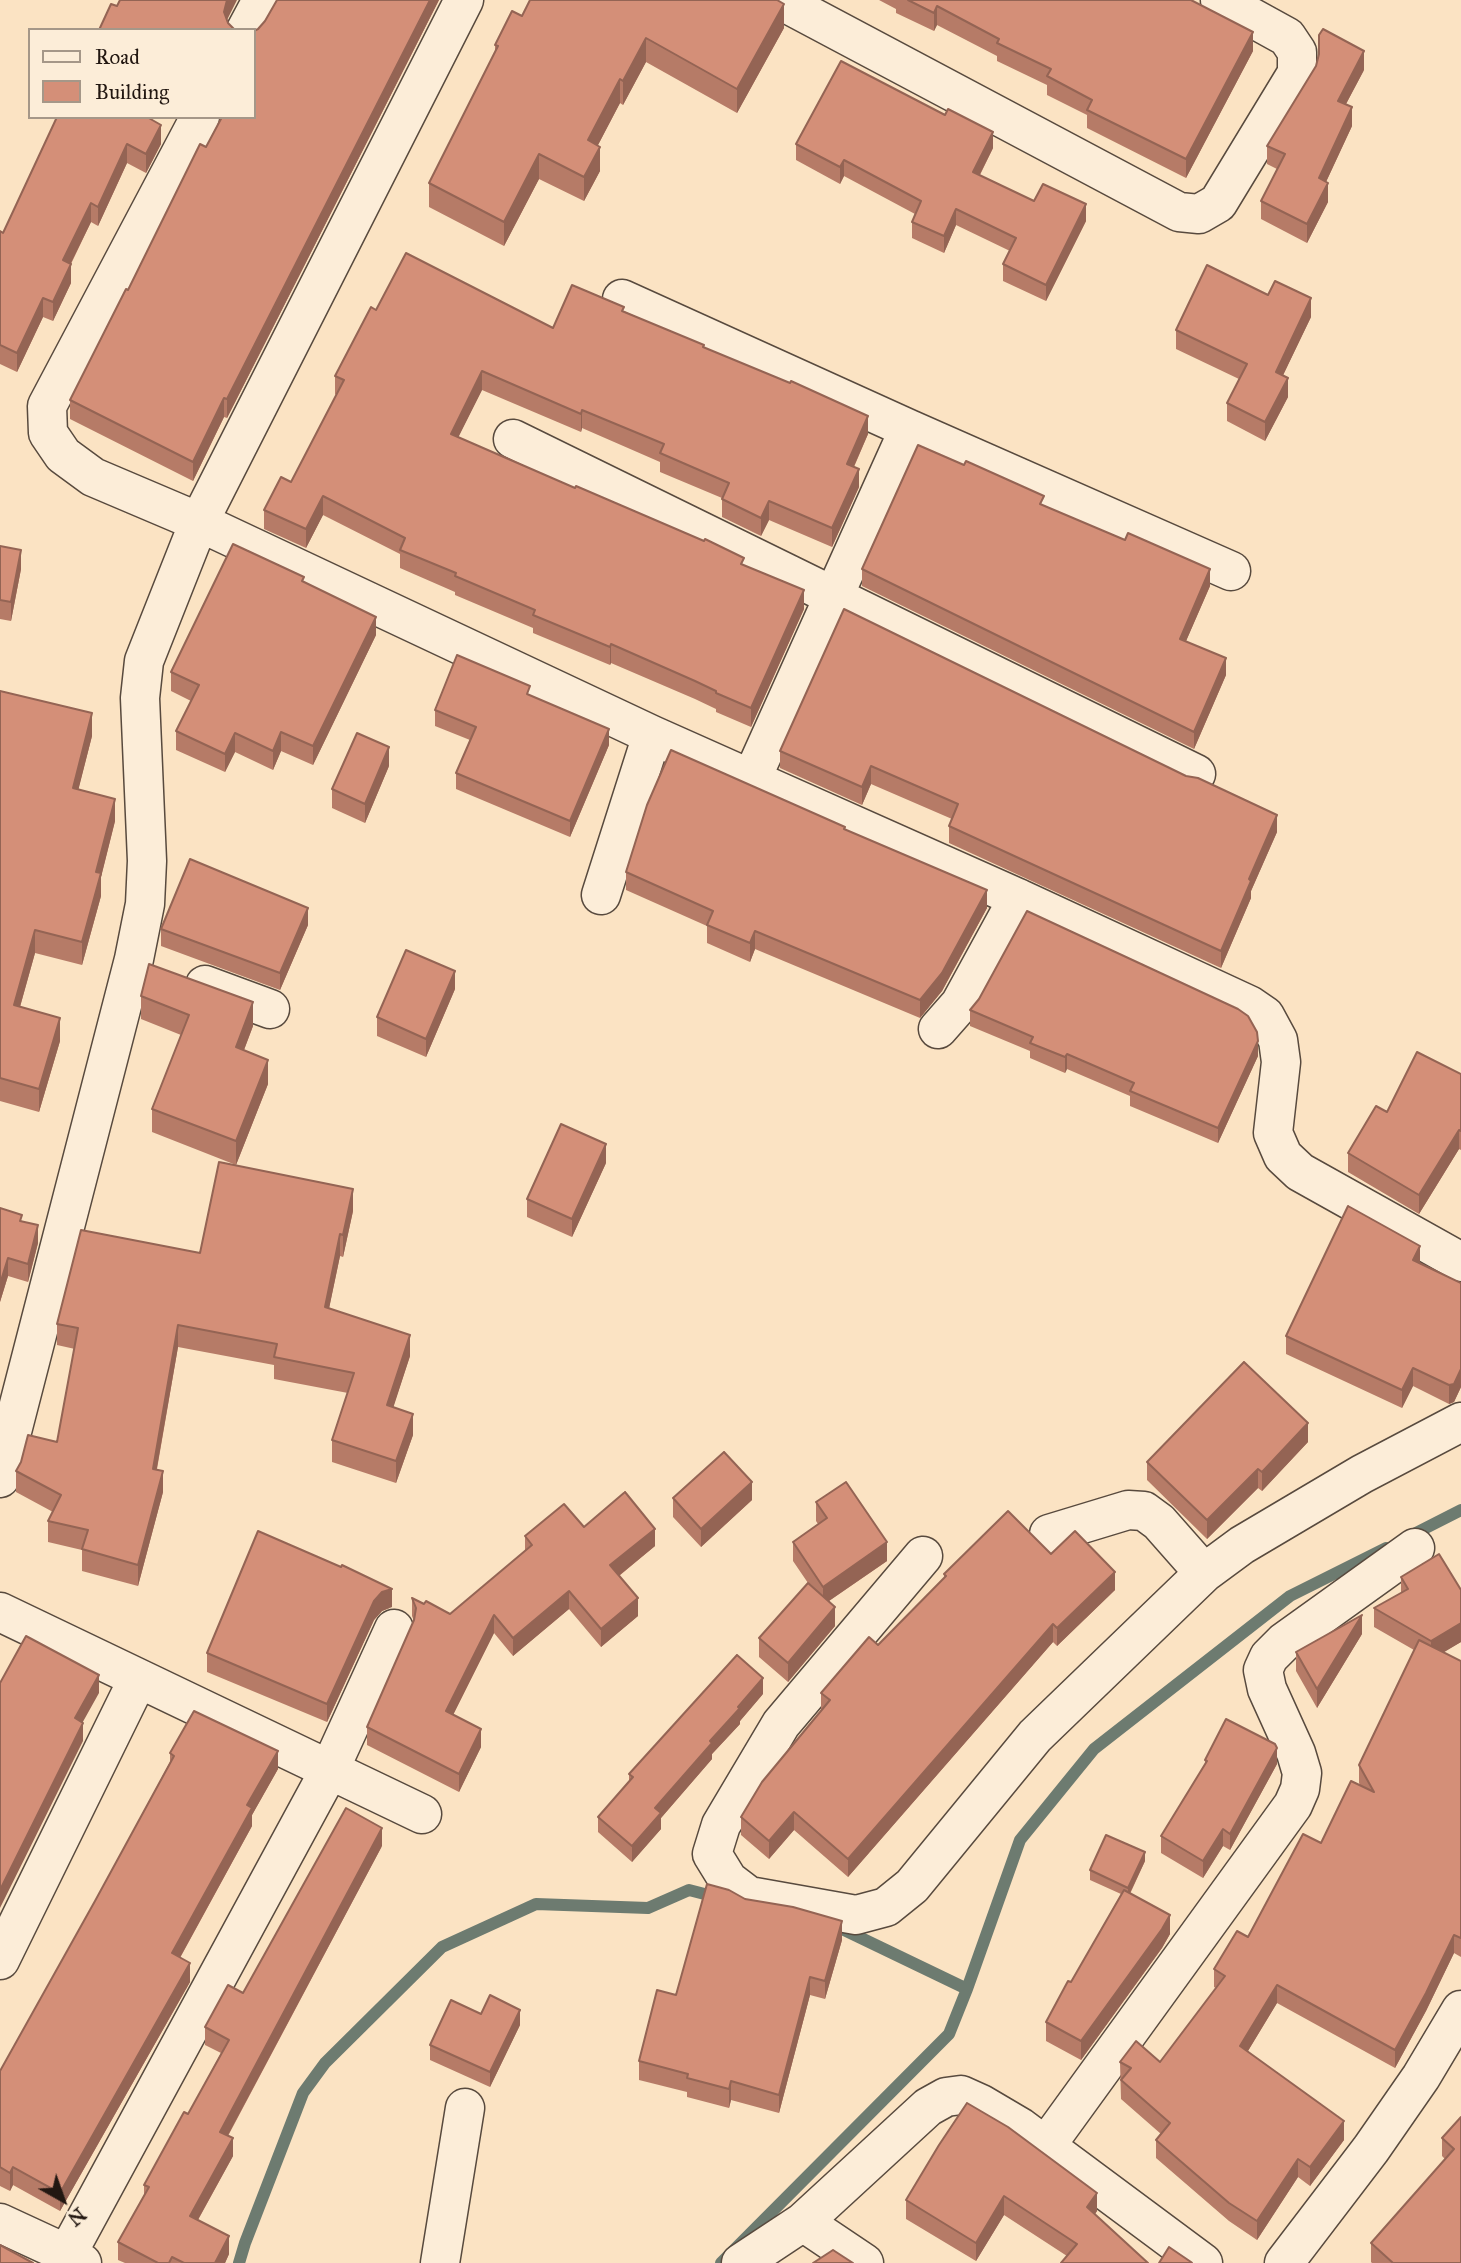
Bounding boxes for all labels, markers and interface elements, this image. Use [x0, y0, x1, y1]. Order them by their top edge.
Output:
legend [28, 28, 256, 119]
text: Road [95, 44, 140, 70]
text: Building [95, 79, 169, 105]
north arrow [28, 2165, 98, 2235]
text: N [63, 2202, 90, 2230]

